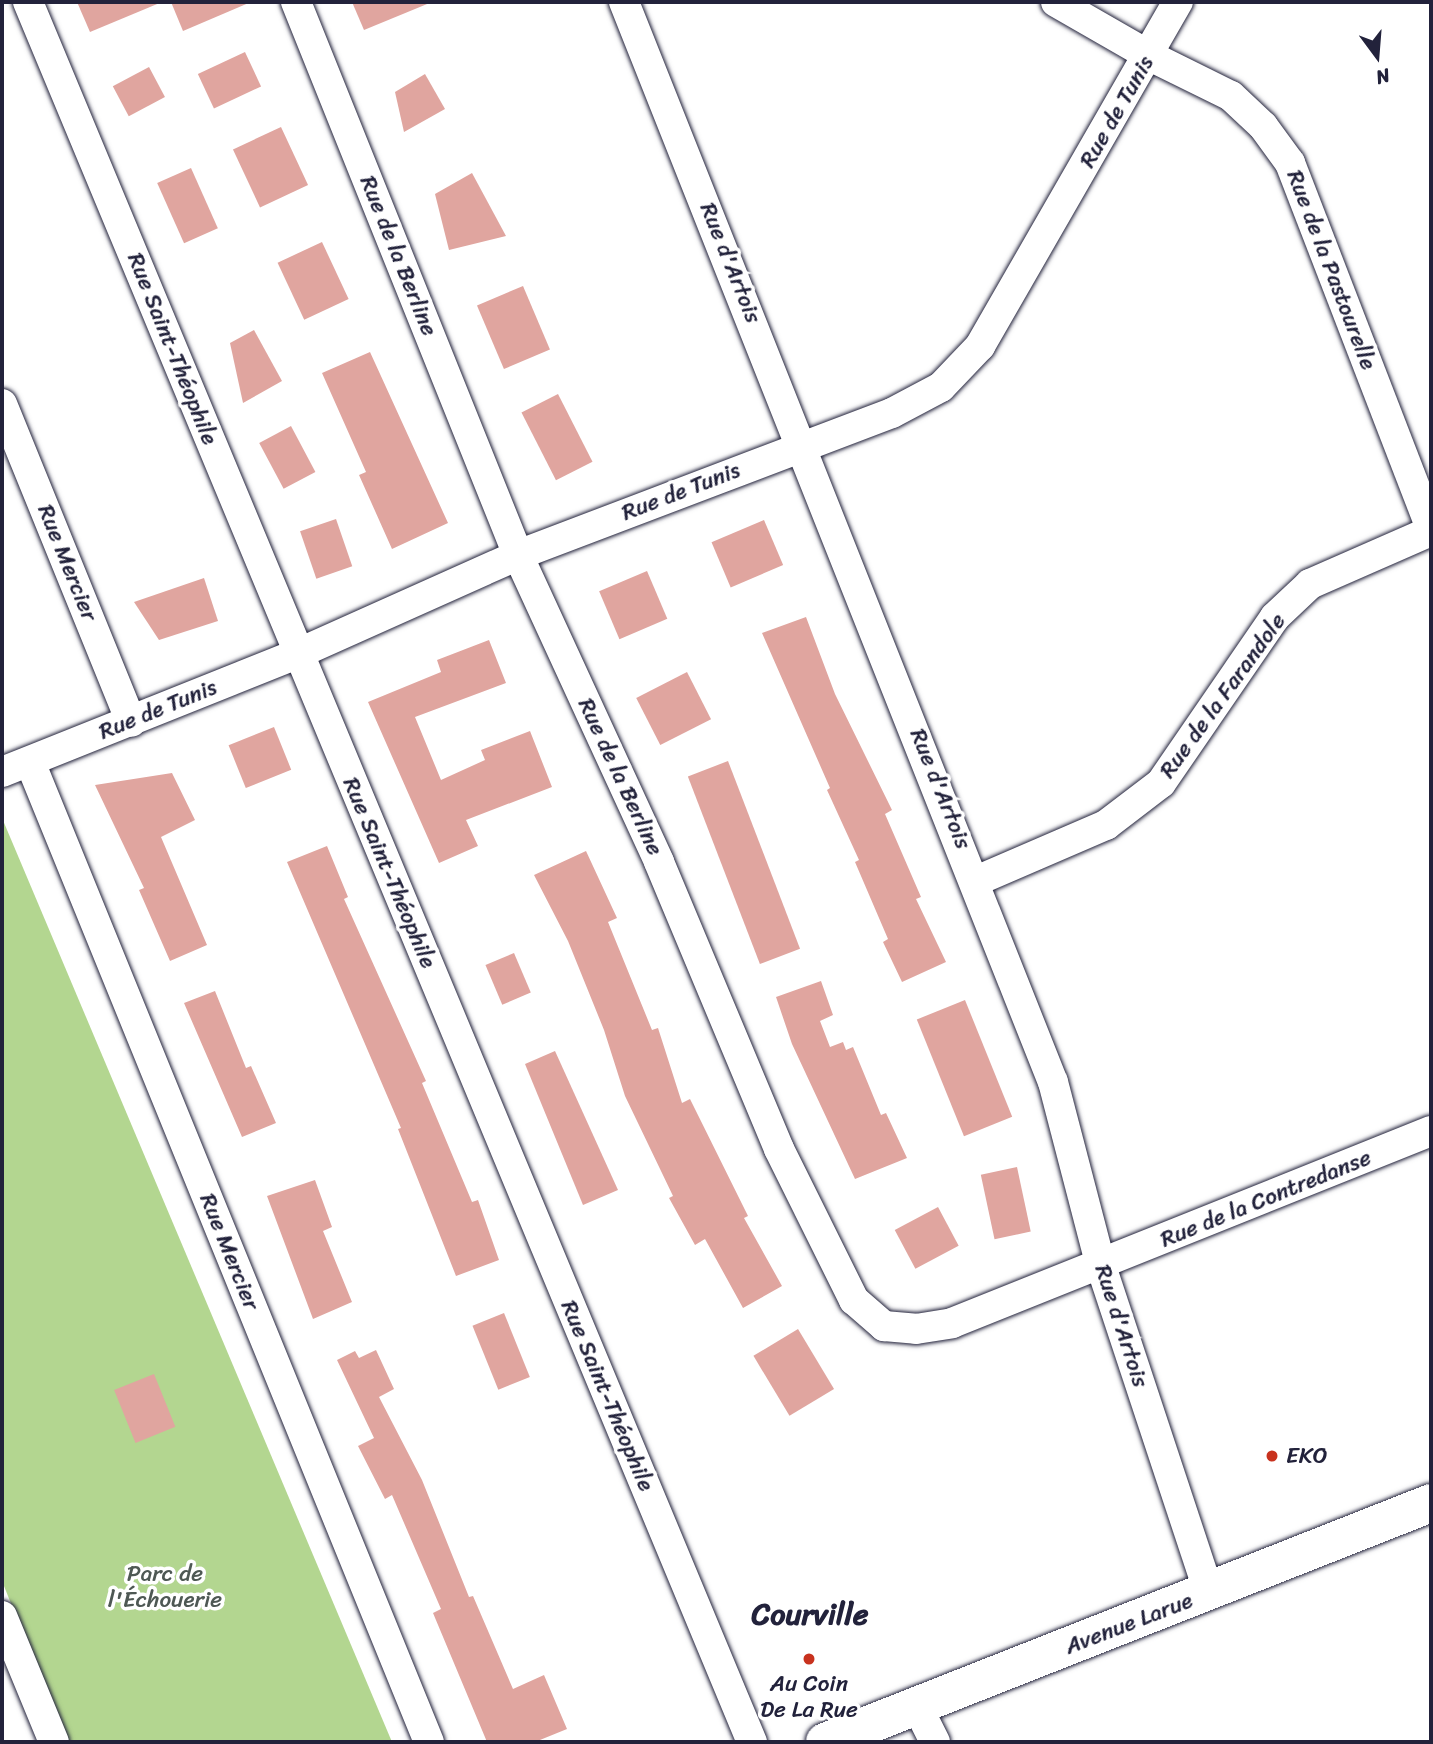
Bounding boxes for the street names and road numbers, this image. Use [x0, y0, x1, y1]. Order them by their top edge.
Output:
street label: Rue de Tunis [1073, 50, 1161, 174]
street label: Rue de la Pastourelle [1280, 165, 1382, 375]
street label: Rue de la Berline [353, 172, 443, 340]
street label: Rue d'Artois [693, 199, 767, 327]
street label: Rue Saint-Théophile [121, 249, 223, 449]
street label: Rue de Tunis [617, 456, 745, 528]
street label: Rue Mercier [31, 501, 103, 625]
street label: Rue de la Farandole [1154, 608, 1292, 784]
street label: Rue de Tunis [94, 674, 222, 746]
street label: Rue de la Berline [571, 694, 669, 860]
street label: Rue d'Artois [903, 725, 977, 853]
street label: Rue Saint-Théophile [336, 773, 442, 973]
street label: Rue de la Contredanse [1156, 1144, 1376, 1254]
street label: Rue Mercier [193, 1190, 265, 1314]
street label: Rue d'Artois [1088, 1261, 1154, 1391]
street label: Rue Saint-Théophile [554, 1296, 660, 1496]
street label: Avenue Larue [1061, 1587, 1197, 1661]

